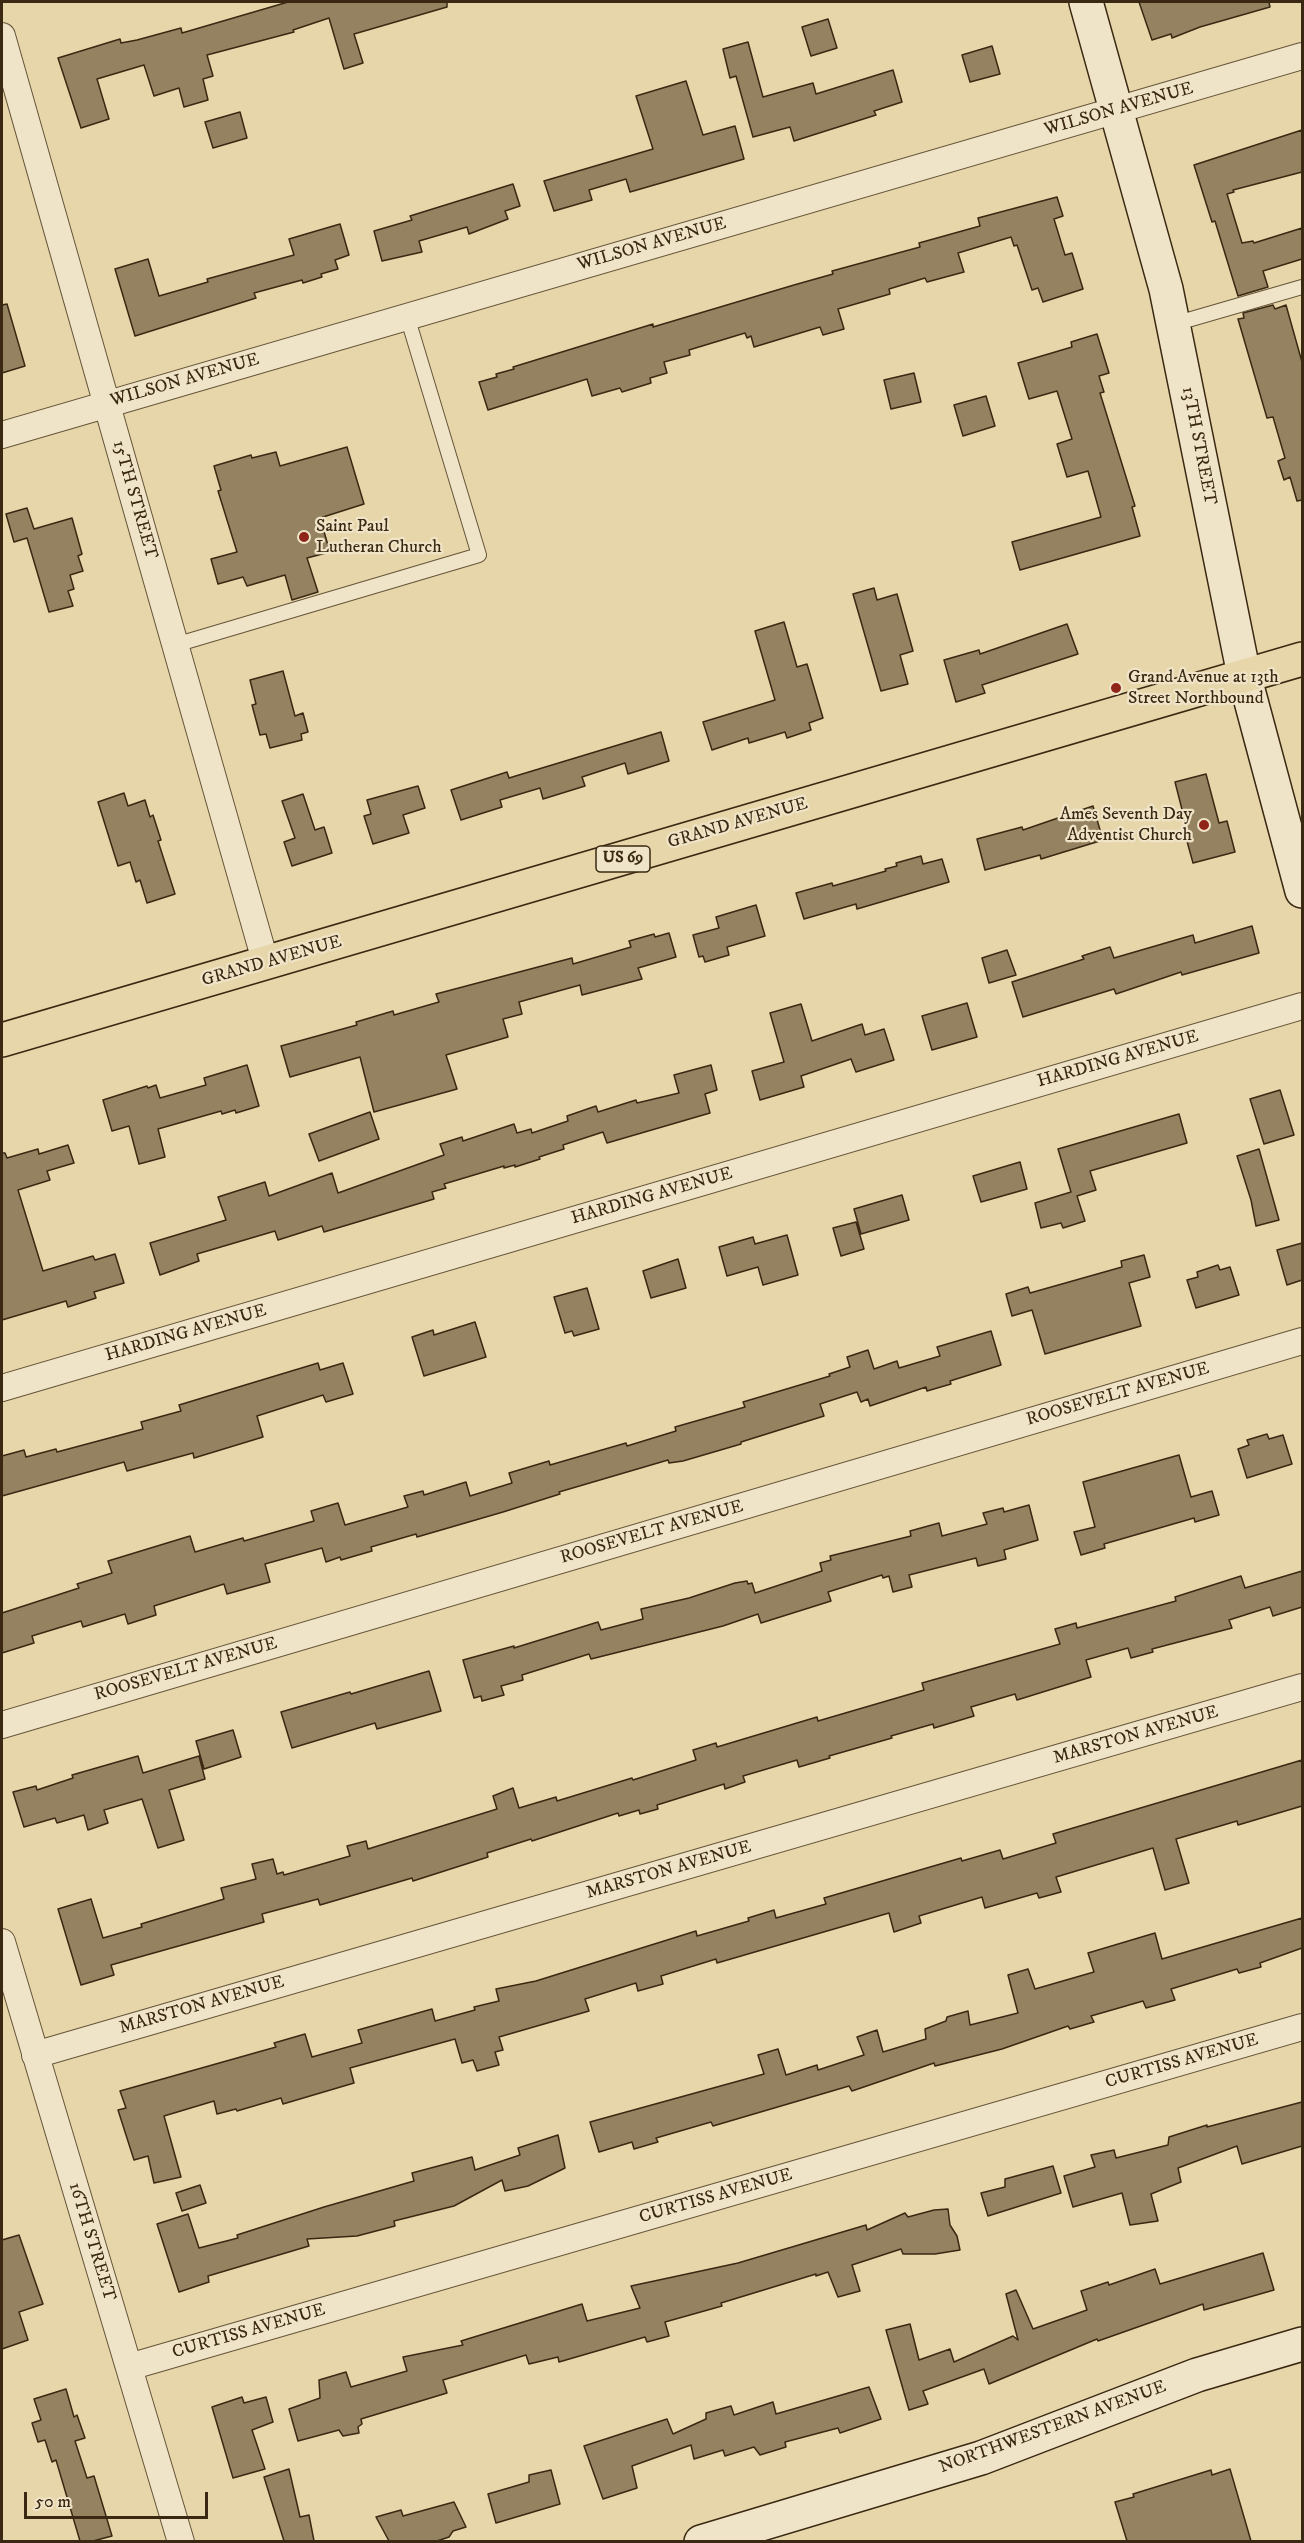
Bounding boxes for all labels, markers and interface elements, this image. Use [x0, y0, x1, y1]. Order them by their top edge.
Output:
street label: WILSON AVENUE [1042, 78, 1196, 142]
street label: WILSON AVENUE [575, 213, 729, 277]
street label: WILSON AVENUE [108, 349, 262, 413]
street label: 13TH STREET [1176, 385, 1220, 507]
street label: 15TH STREET [107, 438, 161, 562]
place label: Saint Paul Lutheran Church [316, 516, 442, 558]
marker: Saint Paul Lutheran Church [297, 530, 311, 544]
place label: Grand Avenue at 13th Street Northbound [1128, 667, 1279, 710]
marker: Grand Avenue at 13th Street Northbound [1109, 681, 1123, 695]
street label: GRAND AVENUE [666, 794, 810, 854]
place label: Ames Seventh Day Adventist Church [1060, 804, 1192, 846]
marker: Ames Seventh Day Adventist Church [1197, 818, 1211, 832]
road number: US 69 [596, 846, 650, 872]
street label: GRAND AVENUE [200, 932, 344, 992]
street label: HARDING AVENUE [1035, 1027, 1201, 1093]
street label: HARDING AVENUE [569, 1164, 735, 1230]
street label: HARDING AVENUE [103, 1301, 269, 1367]
street label: ROOSEVELT AVENUE [1024, 1359, 1212, 1431]
street label: ROOSEVELT AVENUE [558, 1497, 746, 1569]
street label: ROOSEVELT AVENUE [92, 1634, 280, 1706]
street label: MARSTON AVENUE [1051, 1702, 1221, 1770]
street label: MARSTON AVENUE [584, 1837, 754, 1905]
street label: MARSTON AVENUE [117, 1972, 287, 2040]
street label: CURTISS AVENUE [1103, 2030, 1261, 2094]
street label: CURTISS AVENUE [637, 2165, 795, 2229]
street label: 16TH STREET [63, 2180, 119, 2304]
street label: CURTISS AVENUE [170, 2300, 328, 2364]
street label: NORTHWESTERN AVENUE [937, 2377, 1169, 2479]
scale bar [27, 2480, 212, 2518]
text: 50 m [35, 2491, 71, 2513]

